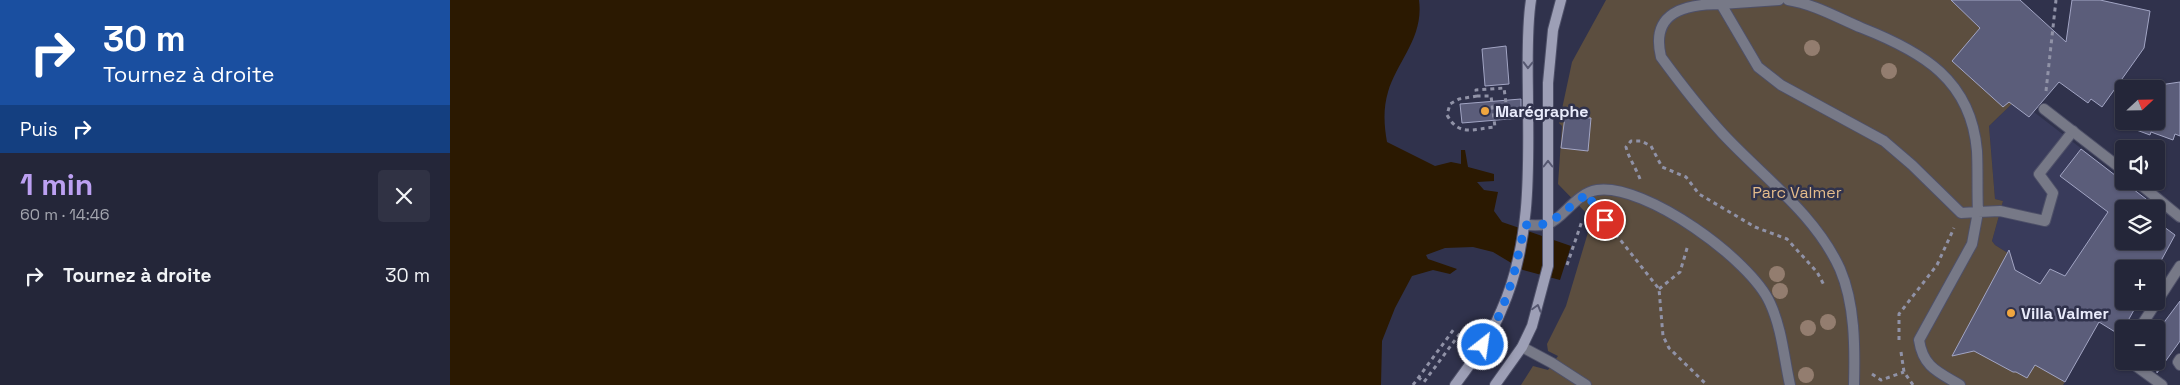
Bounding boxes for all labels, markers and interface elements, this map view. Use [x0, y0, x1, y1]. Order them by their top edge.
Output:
text: 30 m [103, 17, 186, 61]
icon: right [20, 20, 85, 85]
text: Tournez à droite [103, 60, 274, 88]
one-way arrow [1523, 62, 1533, 69]
north arrow [2115, 80, 2165, 130]
map controls [2115, 80, 2165, 370]
place label: Marégraphe [1495, 101, 1589, 122]
marker: Marégraphe [1479, 105, 1491, 117]
icon: right [68, 115, 96, 143]
text: Puis [20, 117, 58, 142]
button: sound [2115, 140, 2165, 190]
one-way arrow [1543, 160, 1553, 168]
text: 1 min [20, 165, 93, 204]
button: close [378, 170, 430, 222]
park label: Parc Valmer [1752, 182, 1842, 203]
pin [1584, 199, 1626, 241]
button: layers [2115, 200, 2165, 250]
text: 60 m · 14:46 [20, 204, 110, 225]
icon: arrive [1591, 206, 1619, 234]
button: + [2115, 260, 2165, 310]
icon: right [20, 262, 48, 290]
text: Tournez à droite [63, 263, 212, 288]
text: 30 m [385, 263, 430, 288]
place label: Villa Valmer [2021, 303, 2109, 324]
one-way arrow [1531, 304, 1541, 313]
marker: Villa Valmer [2005, 307, 2017, 319]
position arrow [1456, 318, 1508, 370]
button: − [2115, 320, 2165, 370]

